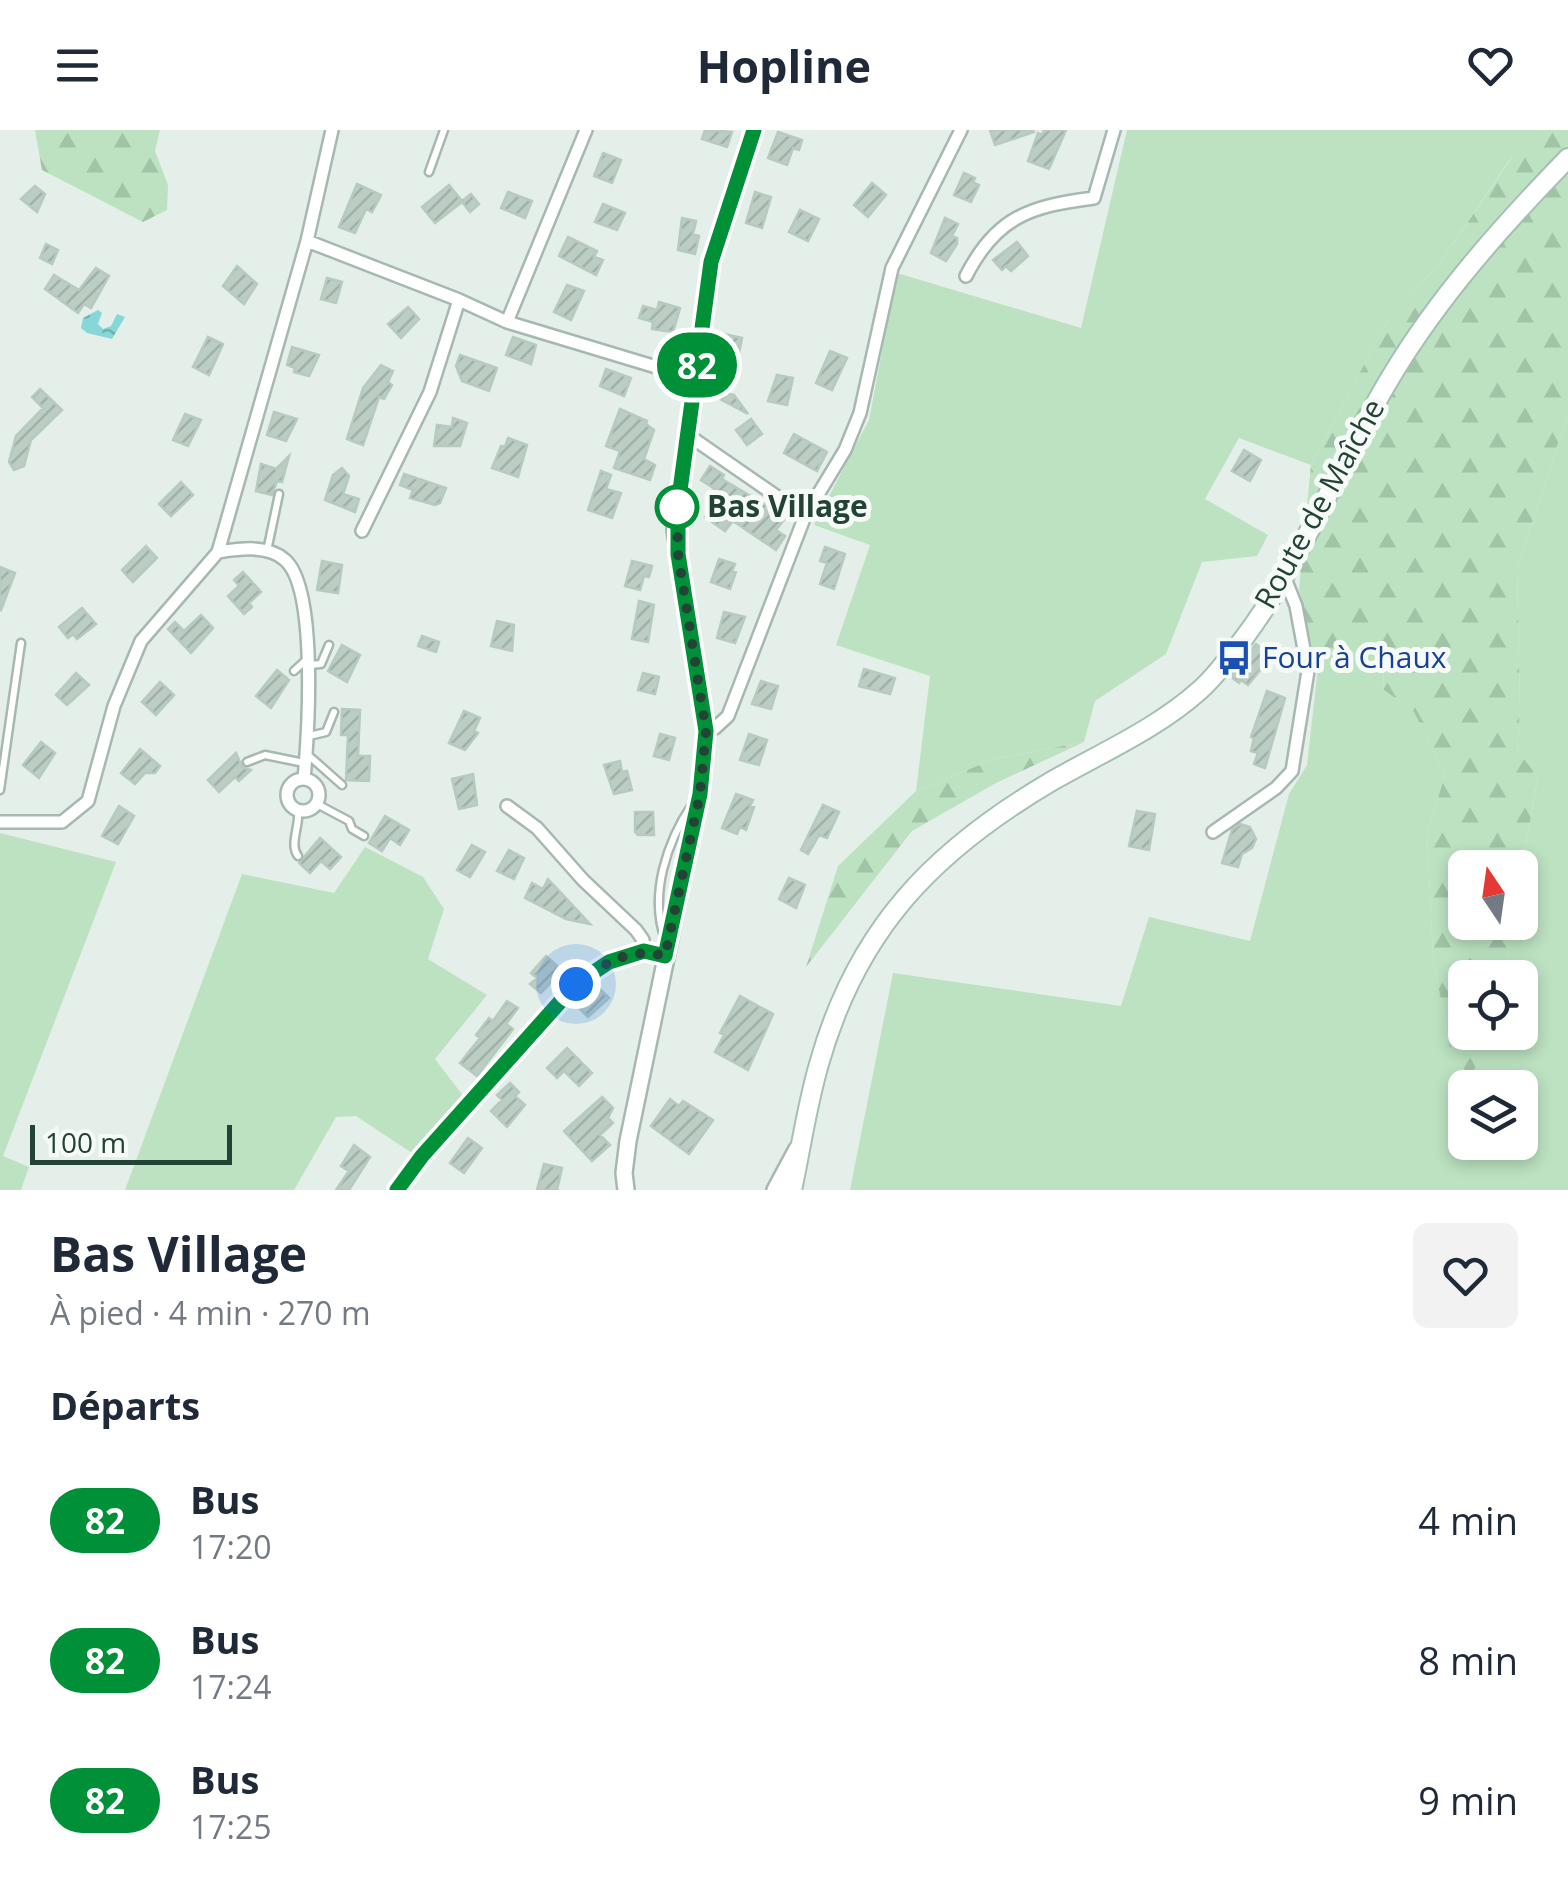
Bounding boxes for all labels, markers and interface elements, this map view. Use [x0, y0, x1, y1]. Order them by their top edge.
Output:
text: Hopline [697, 35, 871, 96]
icon: menu [50, 38, 105, 93]
icon: heart [1463, 38, 1518, 93]
line badge: 82 [652, 332, 742, 398]
text: 82 [677, 342, 717, 389]
street label: Route de Maîche [1244, 391, 1393, 616]
place label: Bas Village [707, 485, 868, 526]
marker: Bas Village [656, 486, 698, 528]
place label: Four à Chaux [1262, 636, 1447, 677]
bus stop icon: Four à Chaux [1215, 639, 1253, 677]
north arrow [1448, 850, 1538, 940]
map controls [1448, 850, 1538, 1160]
your location [551, 959, 601, 1009]
button: locate [1448, 960, 1538, 1050]
button: layers [1448, 1070, 1538, 1160]
scale bar [30, 1120, 232, 1164]
text: 100 m [45, 1123, 126, 1161]
text: Bas Village [50, 1221, 307, 1286]
button: heart [1413, 1223, 1518, 1328]
text: À pied · 4 min · 270 m [50, 1291, 371, 1334]
text: Départs [50, 1379, 200, 1431]
text: Bus [190, 1473, 259, 1525]
text: 4 min [1418, 1494, 1518, 1546]
text: 82 [85, 1497, 125, 1544]
text: 17:20 [190, 1525, 272, 1568]
text: Bus [190, 1613, 259, 1665]
text: 8 min [1418, 1634, 1518, 1686]
text: 82 [85, 1637, 125, 1684]
text: 17:24 [190, 1665, 272, 1708]
text: Bus [190, 1753, 259, 1805]
text: 9 min [1418, 1774, 1518, 1826]
text: 82 [85, 1777, 125, 1824]
text: 17:25 [190, 1805, 272, 1848]

